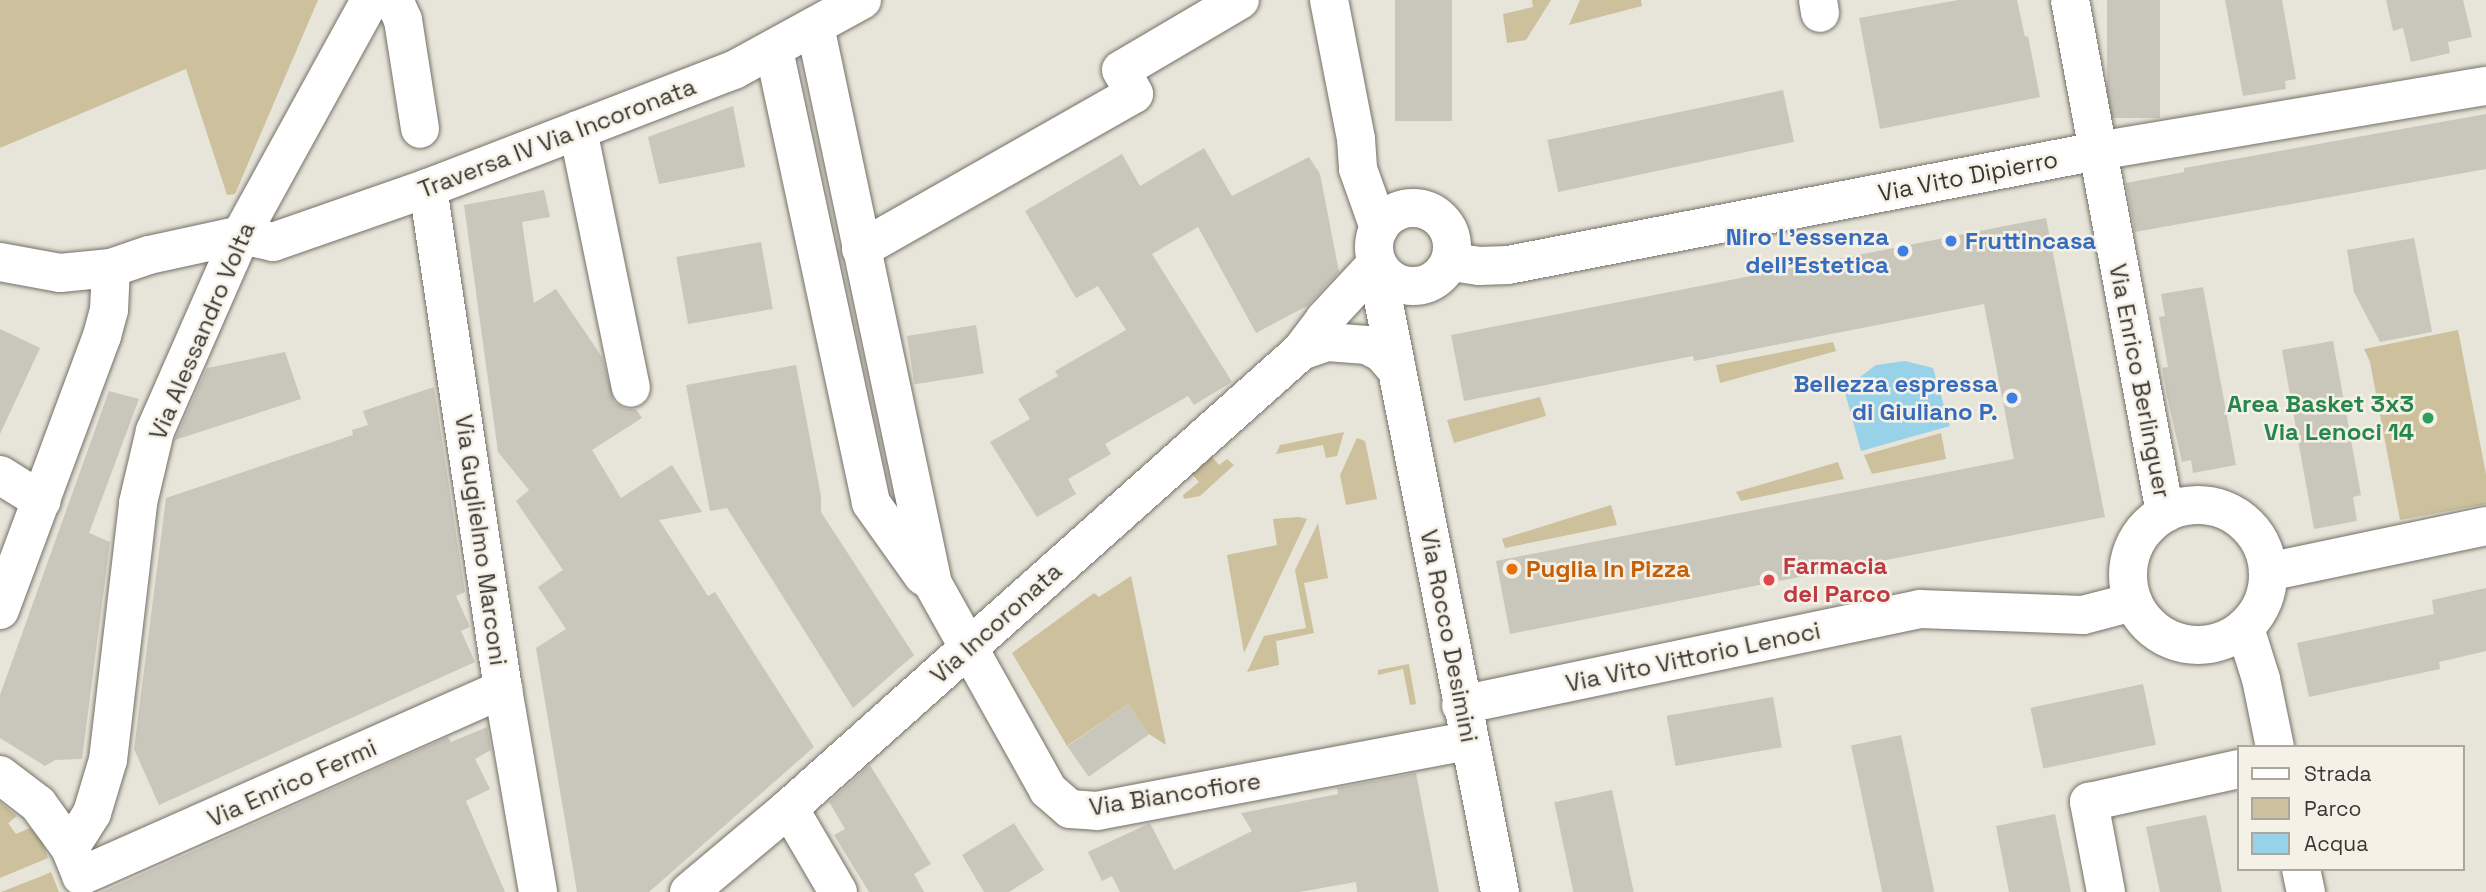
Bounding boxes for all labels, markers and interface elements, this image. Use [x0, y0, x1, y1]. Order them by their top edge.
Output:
street label: Traversa IV Via Incoronata [414, 72, 700, 204]
street label: Via Vito Dipierro [1875, 144, 2061, 208]
street label: Via Alessandro Volta [143, 218, 261, 444]
place label: Niro L'essenza dell'Estetica [1726, 223, 1889, 279]
place label: Fruttincasa [1965, 227, 2096, 255]
marker: Fruttincasa [1943, 233, 1959, 249]
marker: Niro L'essenza dell'Estetica [1895, 243, 1911, 259]
street label: Via Enrico Berlinguer [2103, 261, 2177, 501]
place label: Bellezza espressa di Giuliano P. [1793, 370, 1998, 426]
marker: Bellezza espressa di Giuliano P. [2004, 390, 2020, 406]
place label: Area Basket 3x3 Via Lenoci 14 [2227, 390, 2414, 446]
marker: Area Basket 3x3 Via Lenoci 14 [2420, 410, 2436, 426]
street label: Via Guglielmo Marconi [449, 413, 513, 667]
street label: Via Rocco Desimini [1414, 527, 1484, 745]
place label: Farmacia del Parco [1783, 552, 1891, 608]
place label: Puglia In Pizza [1526, 555, 1690, 583]
street label: Via Incoronata [925, 557, 1067, 689]
marker: Puglia In Pizza [1504, 561, 1520, 577]
marker: Farmacia del Parco [1761, 572, 1777, 588]
street label: Via Vito Vittorio Lenoci [1563, 616, 1823, 698]
street label: Via Enrico Fermi [203, 733, 381, 833]
legend [2238, 745, 2465, 871]
text: Strada [2304, 760, 2371, 787]
street label: Via Biancofiore [1087, 766, 1263, 822]
text: Parco [2304, 795, 2362, 822]
text: Acqua [2304, 830, 2368, 857]

